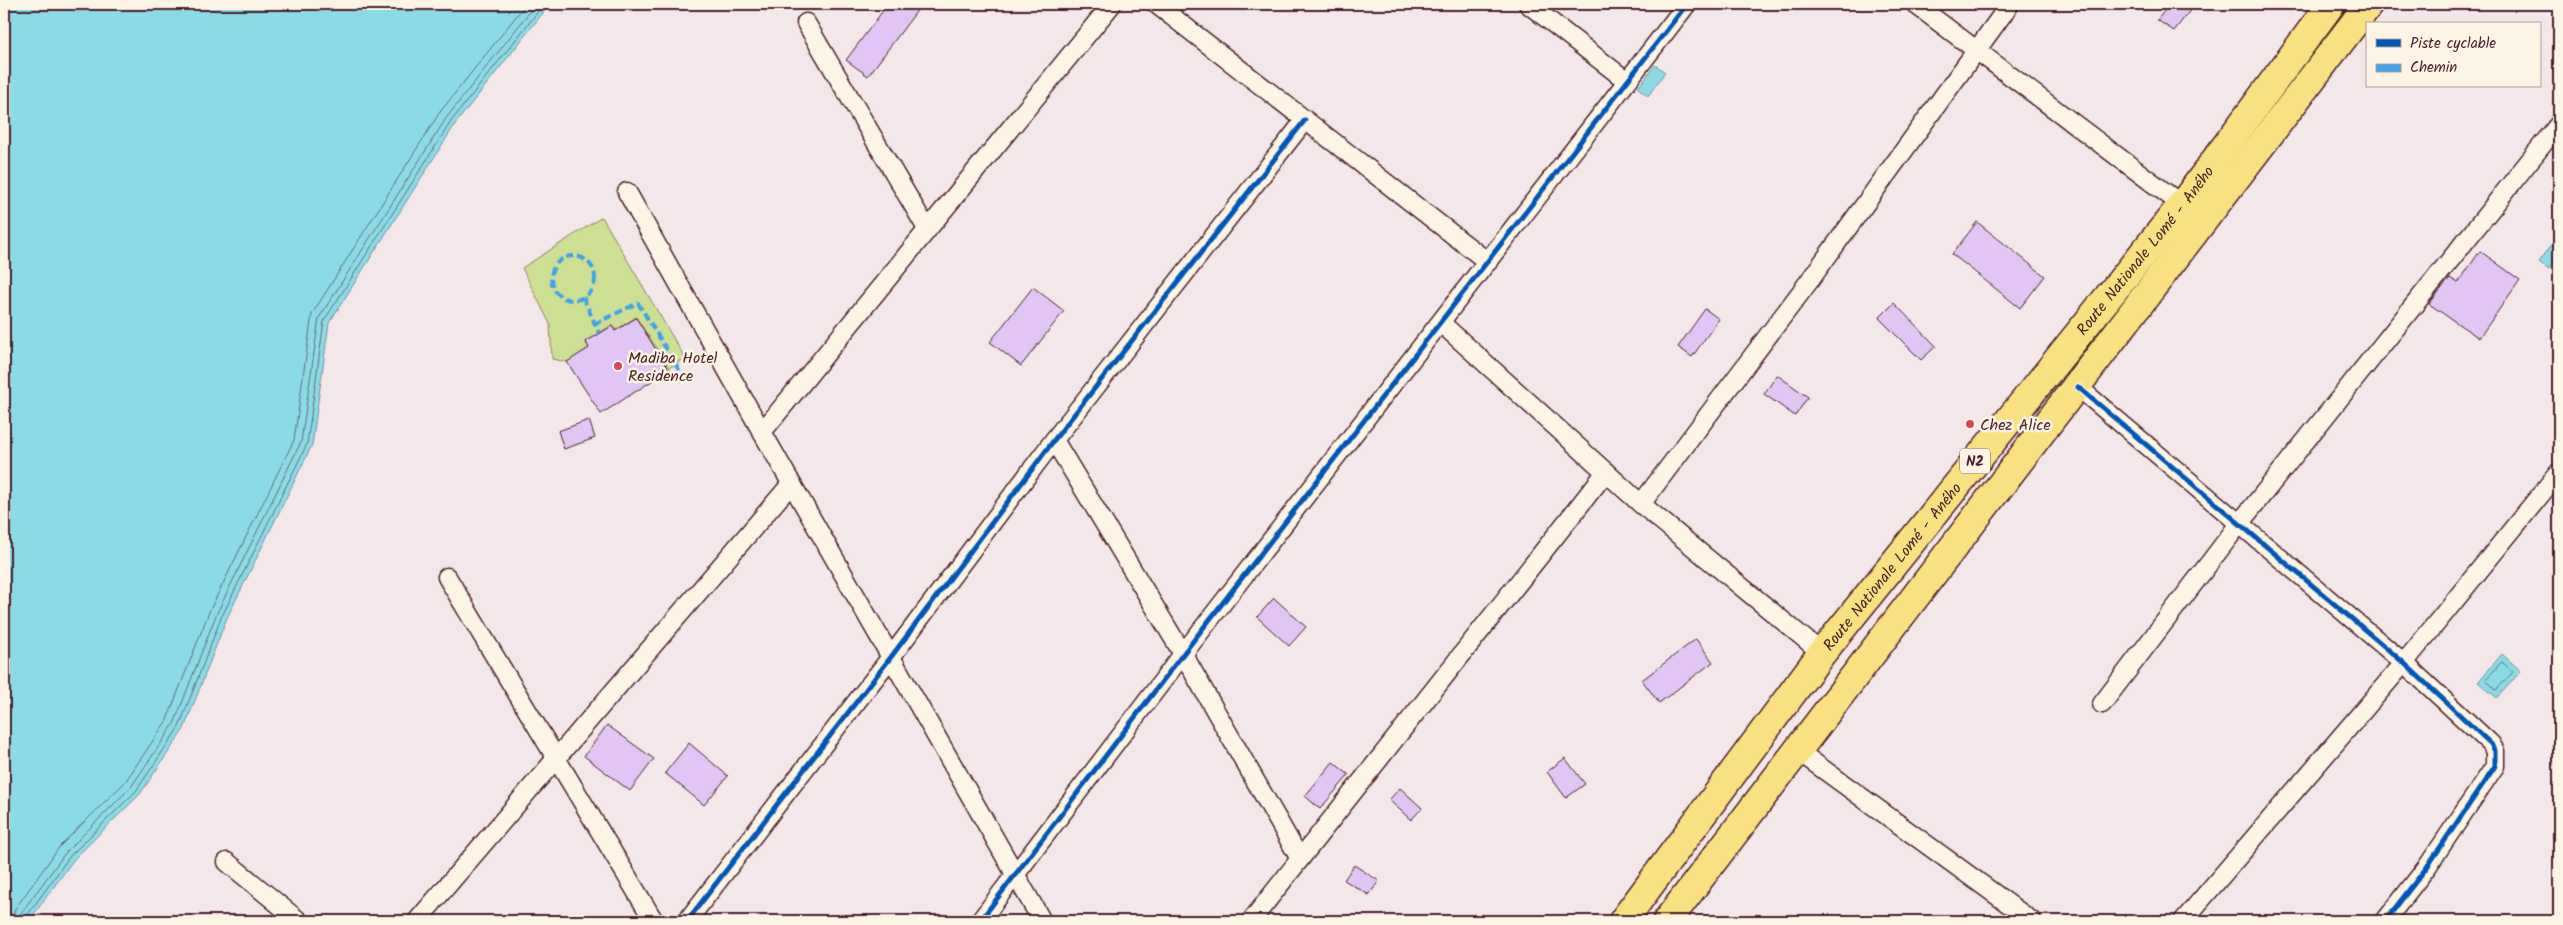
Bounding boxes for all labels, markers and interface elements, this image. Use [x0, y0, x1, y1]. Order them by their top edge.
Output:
legend [2366, 22, 2540, 88]
text: Piste cyclable [2410, 32, 2496, 56]
text: Chemin [2410, 56, 2457, 80]
street label: Route Nationale Lomé - Aného [2071, 161, 2221, 341]
place label: Madiba Hotel Residence [628, 346, 718, 389]
marker: Madiba Hotel Residence [612, 360, 624, 372]
place label: Chez Alice [1980, 413, 2051, 438]
marker: Chez Alice [1964, 418, 1976, 430]
road number: N2 [1960, 448, 1990, 474]
street label: Route Nationale Lomé - Aného [1817, 477, 1968, 657]

